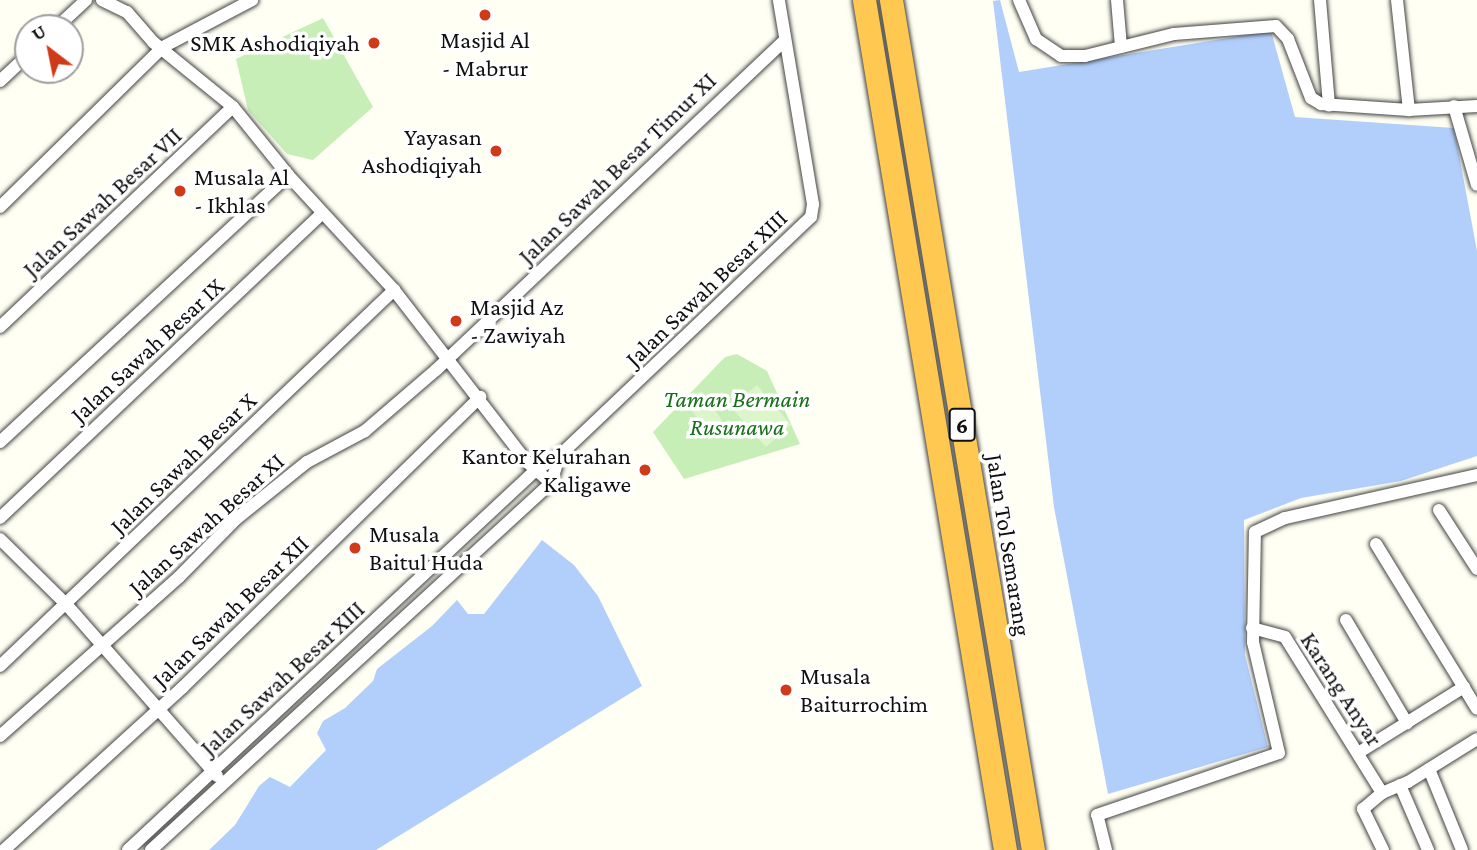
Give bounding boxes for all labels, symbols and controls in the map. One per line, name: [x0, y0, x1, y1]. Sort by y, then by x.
marker: Masjid Al - Mabrur: [477, 7, 493, 23]
north arrow: [14, 14, 84, 84]
text: U: [28, 20, 50, 45]
place label: Masjid Al - Mabrur: [440, 26, 530, 82]
place label: SMK Ashodiqiyah: [190, 29, 360, 57]
marker: SMK Ashodiqiyah: [366, 35, 382, 51]
street label: Jalan Sawah Besar Timur XI: [512, 66, 722, 270]
street label: Jalan Sawah Besar VII: [17, 121, 187, 283]
place label: Yayasan Ashodiqiyah: [362, 123, 482, 179]
marker: Yayasan Ashodiqiyah: [488, 143, 504, 159]
place label: Musala Al - Ikhlas: [194, 163, 289, 219]
marker: Musala Al - Ikhlas: [172, 183, 188, 199]
street label: Jalan Sawah Besar XIII: [619, 203, 793, 373]
street label: Jalan Sawah Besar IX: [64, 271, 230, 429]
place label: Masjid Az - Zawiyah: [470, 293, 566, 349]
marker: Masjid Az - Zawiyah: [448, 313, 464, 329]
park label: Taman Bermain Rusunawa: [664, 385, 810, 441]
street label: Jalan Sawah Besar X: [104, 386, 262, 540]
road number: 6: [948, 406, 976, 444]
place label: Kantor Kelurahan Kaligawe: [462, 442, 631, 498]
street label: Jalan Sawah Besar XI: [122, 447, 290, 601]
street label: Jalan Tol Semarang: [980, 452, 1038, 638]
marker: Kantor Kelurahan Kaligawe: [637, 462, 653, 478]
place label: Musala Baitul Huda: [369, 520, 483, 576]
street label: Jalan Sawah Besar XII: [146, 529, 314, 693]
marker: Musala Baitul Huda: [347, 540, 363, 556]
street label: Jalan Sawah Besar XIII: [194, 595, 370, 761]
street label: Karang Anyar: [1295, 627, 1389, 751]
place label: Musala Baiturrochim: [800, 662, 928, 718]
marker: Musala Baiturrochim: [778, 682, 794, 698]

